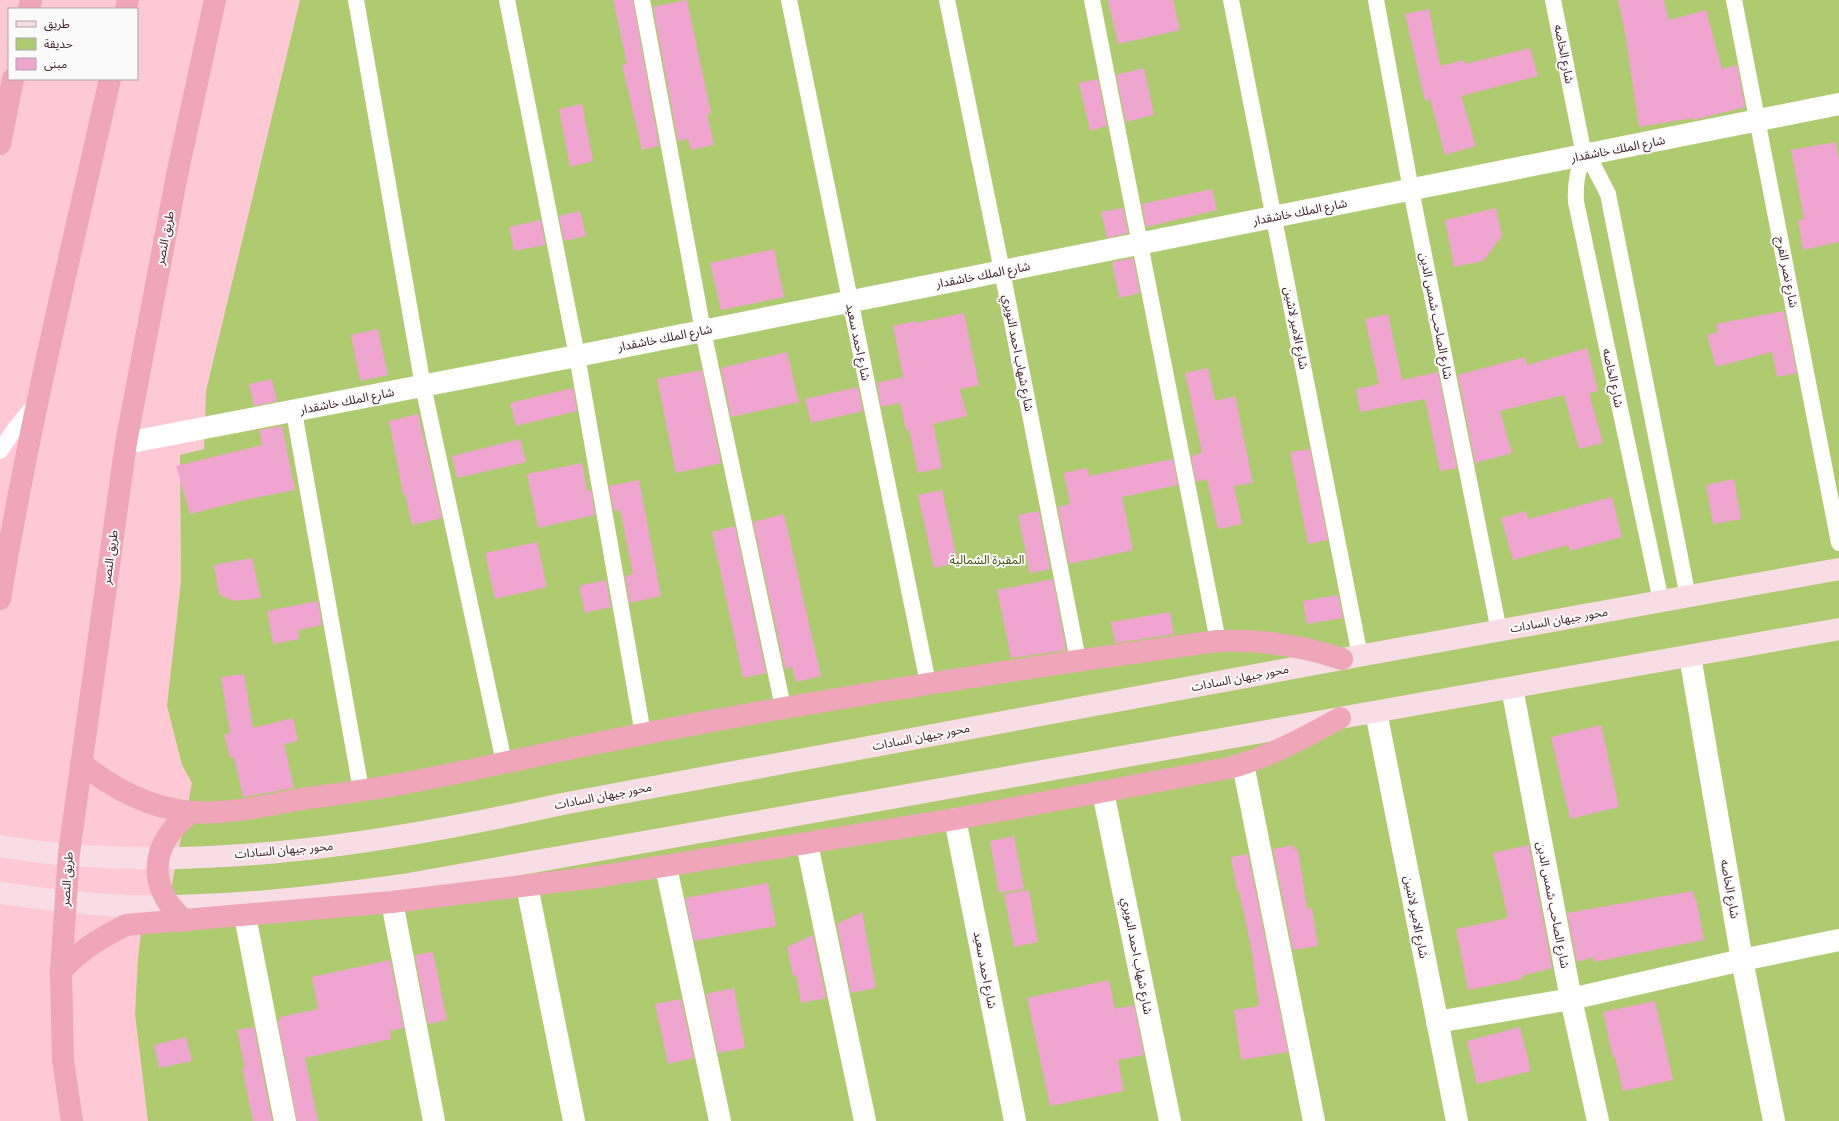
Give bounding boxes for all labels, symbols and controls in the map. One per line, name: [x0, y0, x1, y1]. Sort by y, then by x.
legend: [8, 8, 138, 80]
text: طريق: [44, 16, 70, 32]
street label: شارع الخاصه: [1549, 23, 1578, 85]
text: حديقة: [44, 36, 73, 51]
text: مبنى: [44, 56, 67, 71]
street label: شارع الملك خاشقدار: [1568, 132, 1667, 167]
street label: شارع الملك خاشقدار: [1250, 195, 1349, 230]
street label: طريق النصر: [152, 210, 178, 267]
street label: شارع نصر الفرج: [1771, 235, 1802, 309]
street label: شارع الصاحب شمس الدين: [1415, 251, 1456, 381]
street label: شارع الملك خاشقدار: [933, 258, 1032, 293]
street label: شارع الامير لاشين: [1279, 285, 1312, 371]
street label: شارع شهاب احمد النويري: [997, 293, 1037, 413]
street label: شارع احمد سعيد: [841, 302, 874, 382]
street label: شارع الملك خاشقدار: [615, 321, 714, 356]
street label: شارع الخاصه: [1598, 347, 1627, 409]
street label: شارع الملك خاشقدار: [297, 384, 396, 419]
street label: طريق النصر: [98, 529, 122, 586]
park label: المقبرة الشمالية: [950, 552, 1025, 567]
street label: محور جيهان السادات: [1509, 604, 1609, 636]
street label: محور جيهان السادات: [1190, 661, 1290, 694]
street label: محور جيهان السادات: [871, 720, 971, 753]
street label: محور جيهان السادات: [553, 779, 653, 812]
street label: محور جيهان السادات: [234, 838, 334, 861]
street label: شارع الصاحب شمس الدين: [1532, 840, 1573, 970]
street label: طريق النصر: [57, 851, 77, 908]
street label: شارع الخاصه: [1716, 858, 1743, 920]
street label: شارع الامير لاشين: [1399, 874, 1432, 960]
street label: شارع شهاب احمد النويري: [1116, 896, 1156, 1016]
street label: شارع احمد سعيد: [969, 930, 1000, 1010]

